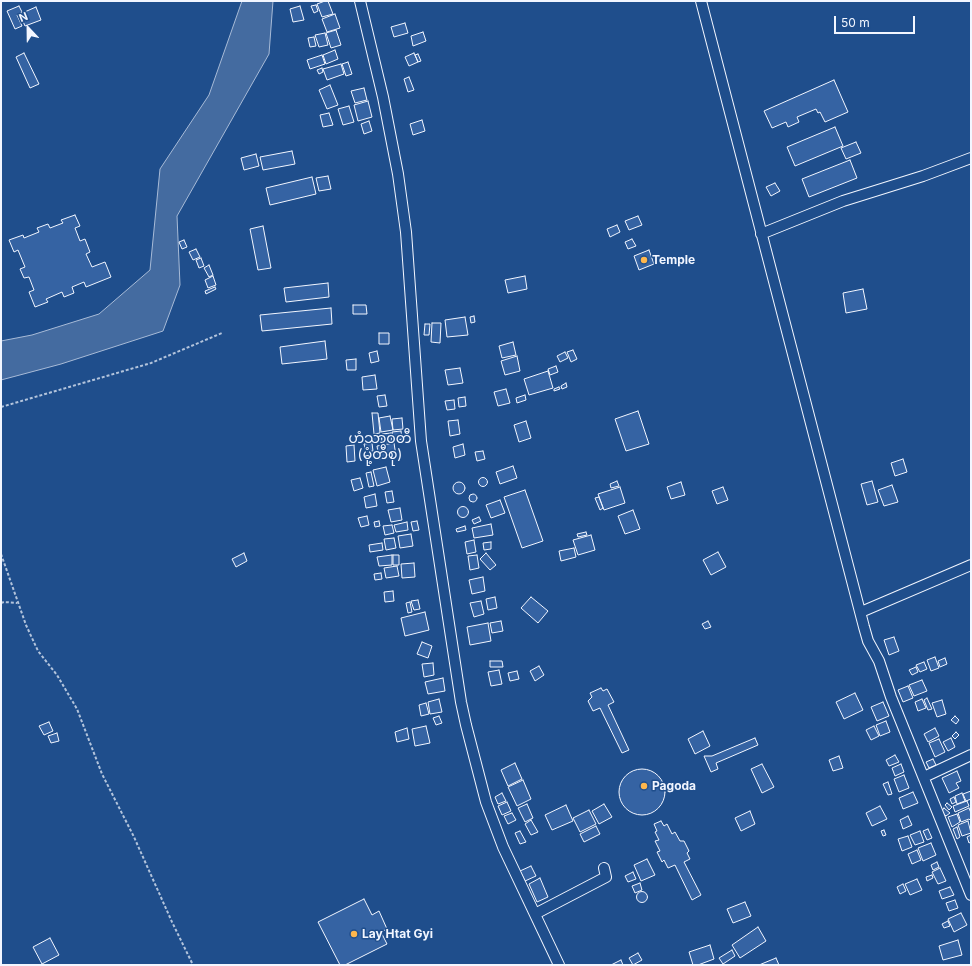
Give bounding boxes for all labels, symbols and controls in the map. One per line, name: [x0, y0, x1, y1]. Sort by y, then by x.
north arrow: [8, 8, 48, 48]
scale bar: [836, 8, 917, 34]
text: N: [17, 9, 30, 25]
text: 50 m: [841, 15, 870, 30]
place label: Temple: [652, 253, 695, 267]
marker: Temple: [639, 255, 649, 265]
district label: ဟံသာဝတီ (မုံ့တီစု): [348, 431, 412, 464]
place label: Pagoda: [652, 779, 696, 793]
marker: Pagoda: [639, 781, 649, 791]
place label: Lay Htat Gyi: [362, 927, 433, 941]
marker: Lay Htat Gyi: [349, 929, 359, 939]

